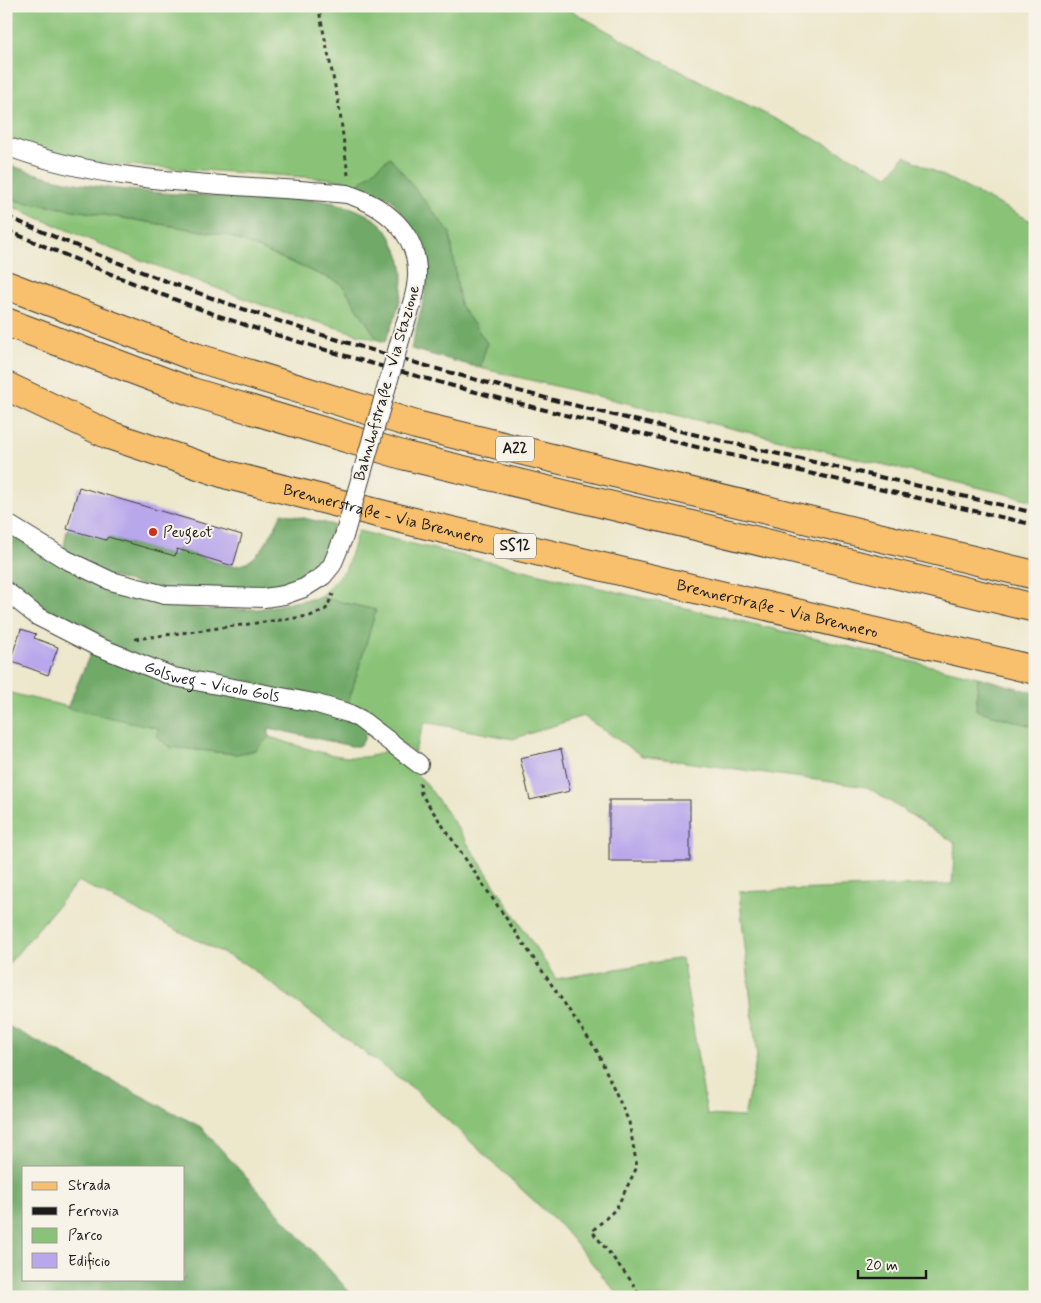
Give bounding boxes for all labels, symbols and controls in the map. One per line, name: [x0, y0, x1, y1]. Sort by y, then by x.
street label: Bahnhofstraße - Via Stazione: [349, 282, 425, 483]
road number: A22: [496, 436, 534, 462]
street label: Brennerstraße - Via Brennero: [281, 479, 486, 549]
place label: Peugeot: [163, 522, 213, 544]
marker: Peugeot: [147, 526, 159, 538]
road number: SS12: [494, 534, 536, 558]
street label: Brennerstraße - Via Brennero: [675, 574, 880, 643]
street label: Golsweg - Vicolo Gols: [141, 656, 281, 707]
legend: [22, 1166, 185, 1280]
text: Strada: [68, 1176, 111, 1196]
text: Ferrovia: [68, 1202, 119, 1222]
text: Parco: [68, 1226, 102, 1246]
scale bar: [858, 1248, 926, 1280]
text: Edificio: [68, 1252, 110, 1272]
text: 20 m: [866, 1256, 898, 1276]

